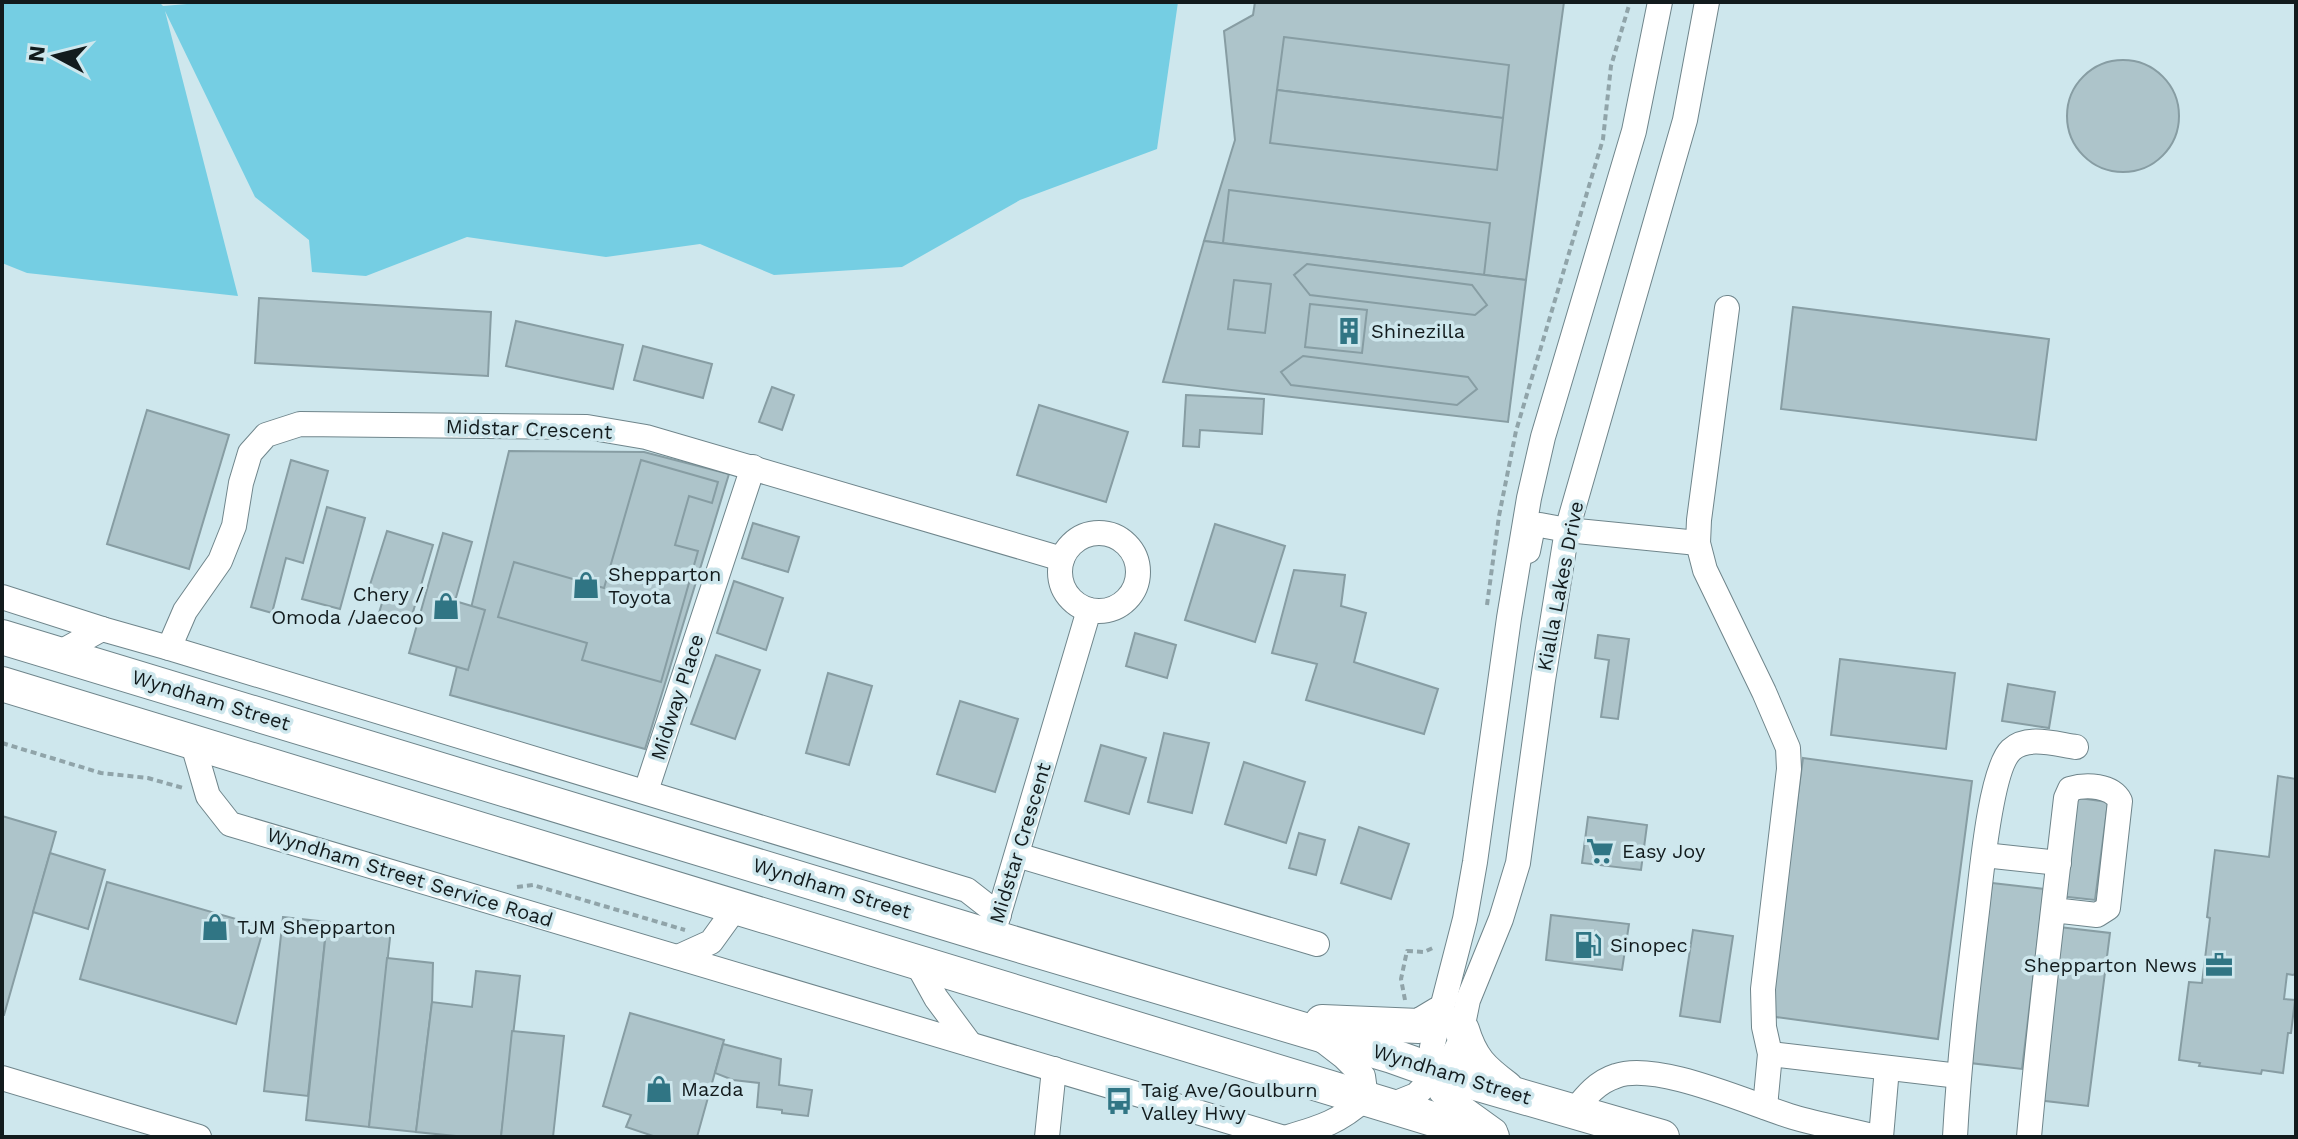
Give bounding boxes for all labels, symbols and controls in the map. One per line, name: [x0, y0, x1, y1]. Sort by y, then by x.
north arrow: [16, 16, 96, 96]
text: N: [23, 44, 50, 63]
building icon: Shinezilla: [1334, 316, 1364, 346]
place label: Shinezilla: [1371, 319, 1465, 343]
street label: Midstar Crescent: [445, 414, 613, 444]
street label: Kialla Lakes Drive: [1532, 499, 1588, 673]
place label: Shepparton Toyota: [608, 562, 721, 609]
shop icon: Shepparton Toyota: [571, 570, 601, 600]
place label: Chery / Omoda /Jaecoo: [271, 582, 424, 629]
shop icon: Chery / Omoda /Jaecoo: [431, 591, 461, 621]
street label: Midway Place: [645, 631, 709, 763]
street label: Wyndham Street: [129, 665, 294, 736]
street label: Midstar Crescent: [984, 759, 1056, 926]
street label: Wyndham Street Service Road: [264, 822, 556, 932]
supermarket icon: Easy Joy: [1585, 836, 1615, 866]
place label: Easy Joy: [1622, 839, 1706, 863]
street label: Wyndham Street: [750, 853, 915, 924]
shop icon: TJM Shepparton: [200, 912, 230, 942]
place label: TJM Shepparton: [237, 915, 396, 939]
fuel station icon: Sinopec: [1573, 930, 1603, 960]
place label: Sinopec: [1610, 933, 1688, 957]
office icon: Shepparton News: [2204, 950, 2234, 980]
place label: Shepparton News: [2024, 953, 2197, 977]
street label: Wyndham Street: [1370, 1039, 1535, 1110]
shop icon: Mazda: [644, 1074, 674, 1104]
place label: Mazda: [681, 1077, 744, 1101]
place label: Taig Ave/Goulburn Valley Hwy: [1141, 1078, 1318, 1125]
bus stop icon: Taig Ave/Goulburn Valley Hwy: [1104, 1086, 1134, 1116]

